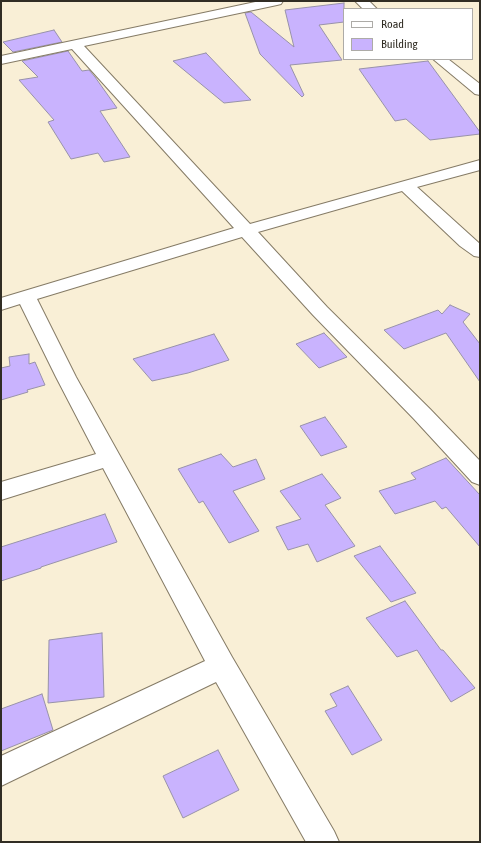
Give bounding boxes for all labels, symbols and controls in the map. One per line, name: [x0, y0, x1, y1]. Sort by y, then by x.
legend: [343, 8, 473, 60]
text: Road: [381, 17, 404, 31]
text: Building: [381, 37, 418, 51]

